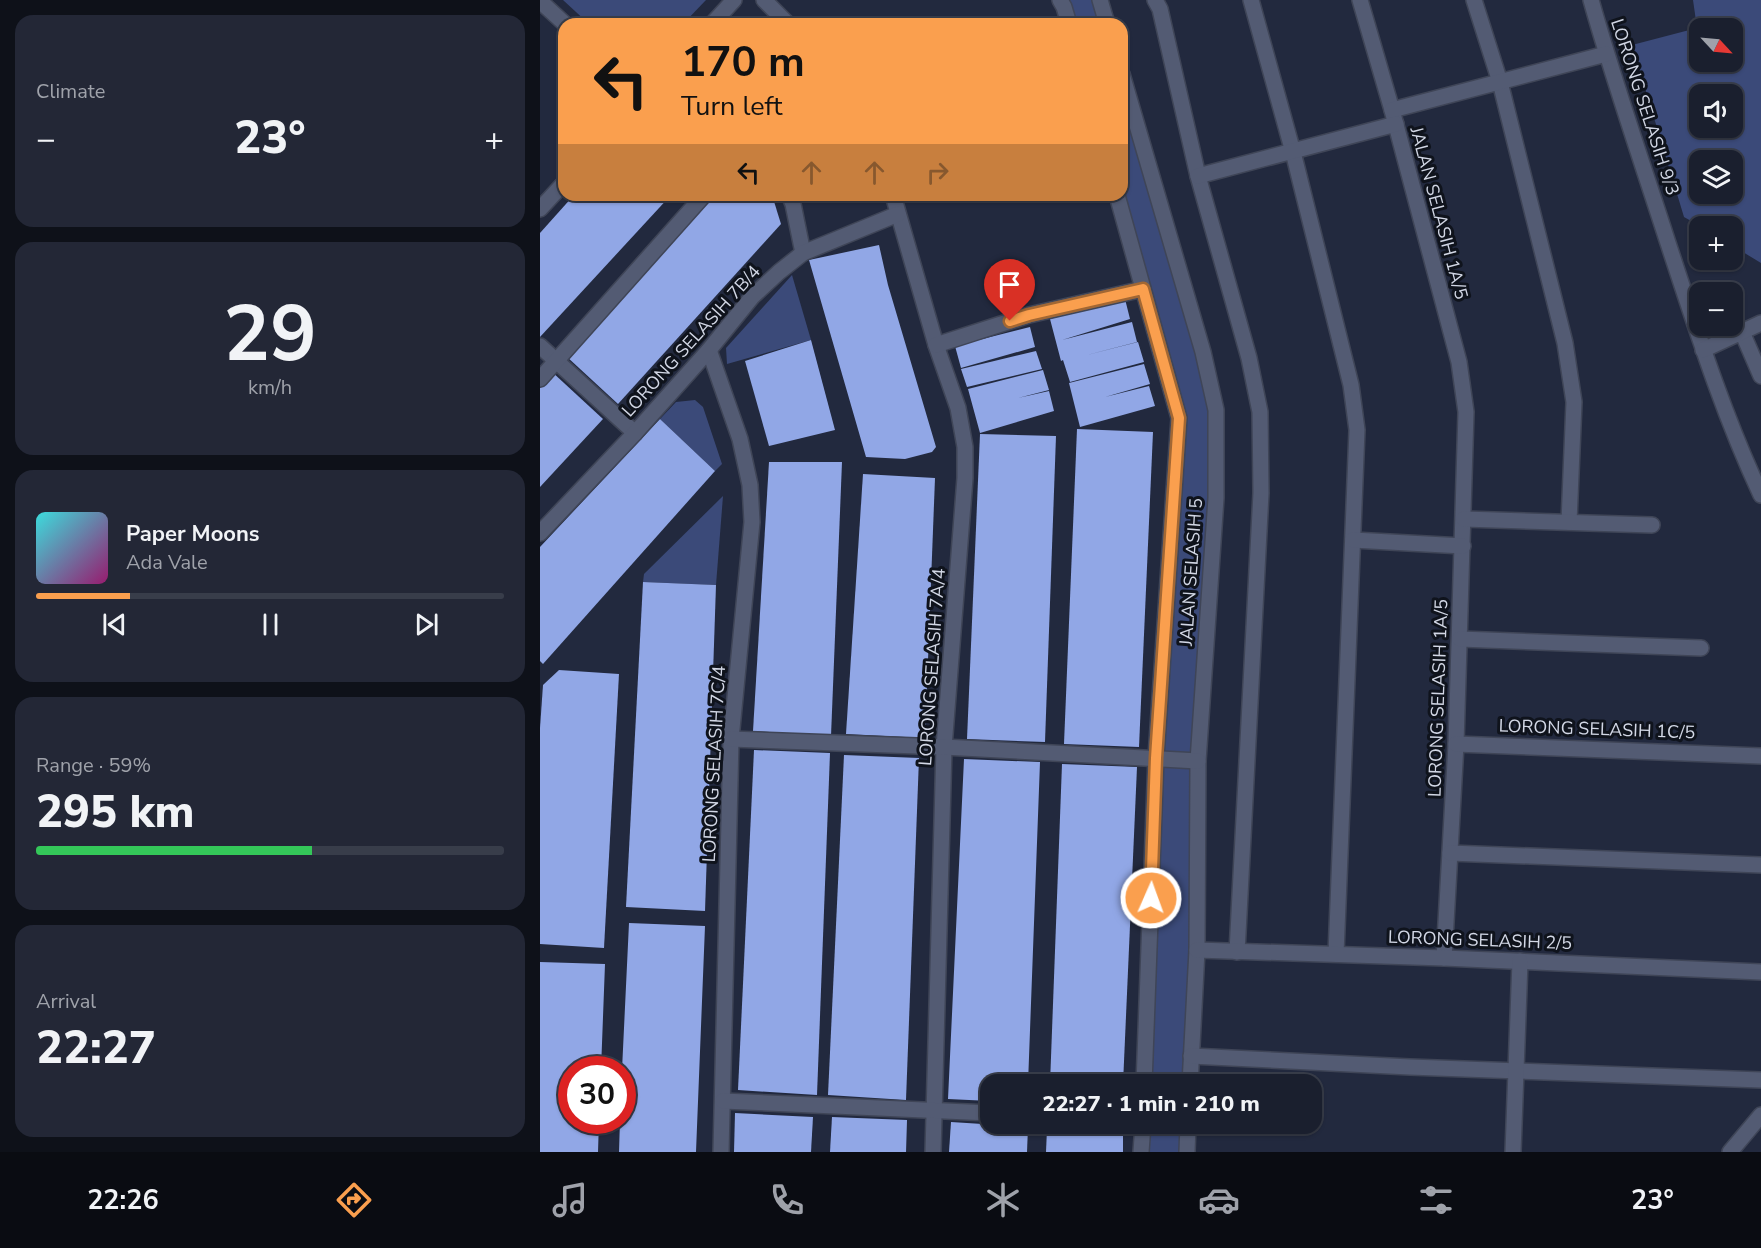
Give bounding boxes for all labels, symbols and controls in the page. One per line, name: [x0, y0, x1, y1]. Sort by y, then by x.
street label: LORONG SELASIH 9/3: [1605, 16, 1685, 198]
north arrow: [1689, 18, 1743, 72]
map controls: [1689, 18, 1743, 336]
text: 170 m: [681, 34, 805, 91]
icon: left: [582, 42, 660, 120]
text: Climate: [36, 78, 105, 105]
button: sound: [1689, 84, 1743, 138]
text: Turn left: [681, 88, 782, 125]
text: 23°: [234, 108, 306, 169]
text: −: [36, 117, 56, 162]
text: +: [484, 117, 504, 162]
street label: JALAN SELASIH 1A/5: [1404, 123, 1474, 302]
button: layers: [1689, 150, 1743, 204]
icon: left: [732, 156, 765, 189]
icon: ahead: [795, 156, 828, 189]
icon: ahead: [858, 156, 891, 189]
icon: right: [921, 156, 954, 189]
button: +: [1689, 216, 1743, 270]
pin: [984, 259, 1035, 321]
street label: LORONG SELASIH 7B/4: [616, 260, 766, 422]
icon: arrive: [993, 268, 1026, 301]
text: 29: [223, 281, 317, 388]
button: −: [1689, 282, 1743, 336]
text: km/h: [248, 374, 292, 401]
street label: JALAN SELASIH 5: [1174, 497, 1208, 648]
text: Paper Moons: [126, 519, 260, 549]
text: Ada Vale: [126, 549, 208, 576]
street label: LORONG SELASIH 7A/4: [913, 567, 951, 767]
street label: LORONG SELASIH 1A/5: [1423, 599, 1453, 797]
icon: previous: [98, 608, 131, 641]
icon: pause: [254, 608, 287, 641]
icon: next: [410, 608, 443, 641]
street label: LORONG SELASIH 7C/4: [697, 665, 731, 863]
street label: LORONG SELASIH 1C/5: [1498, 714, 1696, 744]
text: Range · 59%: [36, 752, 151, 779]
text: 295 km: [36, 782, 195, 843]
position arrow: [1119, 866, 1183, 930]
street label: LORONG SELASIH 2/5: [1387, 925, 1573, 955]
text: Arrival: [36, 988, 96, 1015]
text: 22:27: [36, 1018, 156, 1079]
speed limit sign: 30: [558, 1056, 636, 1134]
text: 22:27 · 1 min · 210 m: [1042, 1089, 1260, 1119]
icon: directions: [333, 1179, 375, 1221]
icon: music: [549, 1179, 591, 1221]
icon: phone: [766, 1179, 808, 1221]
icon: climate: [982, 1179, 1024, 1221]
icon: car: [1198, 1179, 1240, 1221]
icon: filters: [1415, 1179, 1457, 1221]
text: 22:26: [87, 1182, 159, 1219]
text: 23°: [1631, 1182, 1674, 1219]

